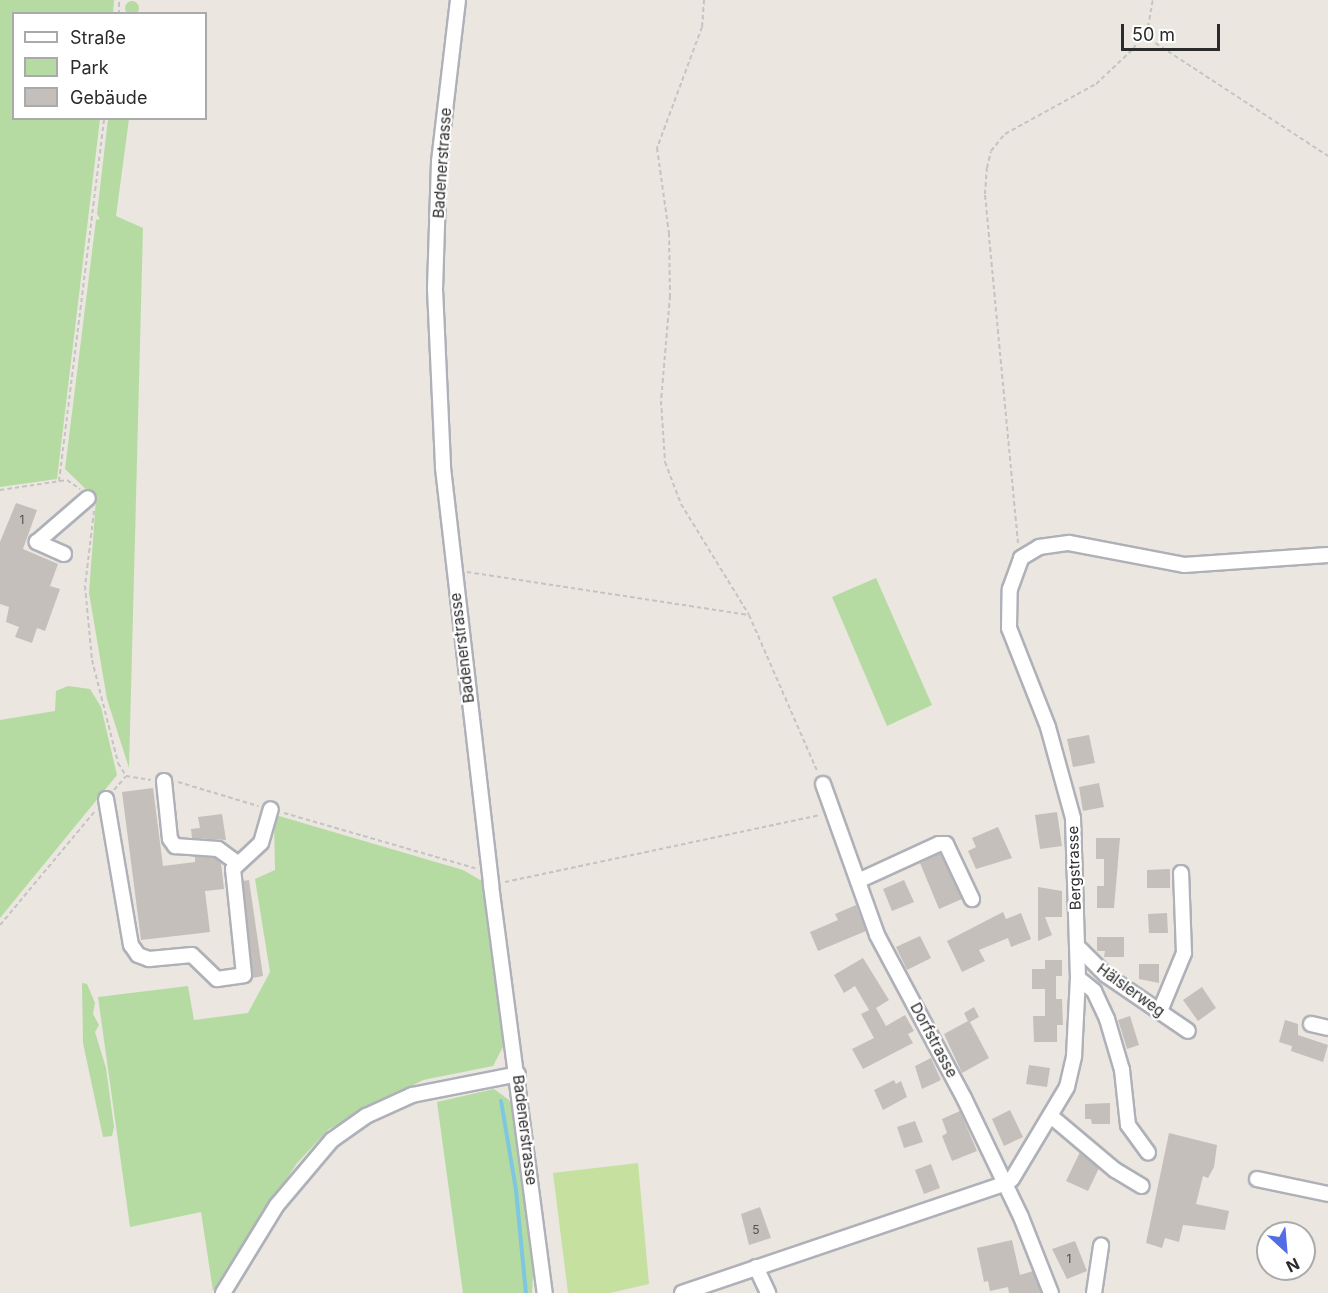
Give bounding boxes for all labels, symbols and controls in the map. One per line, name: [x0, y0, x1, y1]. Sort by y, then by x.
legend: [12, 12, 207, 120]
scale bar: [1124, 12, 1223, 50]
text: 50 m: [1132, 24, 1175, 45]
text: Straße: [70, 27, 126, 48]
text: Park: [70, 57, 109, 78]
text: Gebäude: [70, 87, 147, 108]
street label: Badenerstrasse: [429, 107, 455, 219]
house number: 1: [20, 513, 24, 527]
street label: Badenerstrasse: [446, 592, 478, 704]
street label: Bergstrasse: [1064, 825, 1084, 911]
street label: Hälslerweg: [1094, 959, 1168, 1021]
street label: Dorfstrasse: [907, 999, 961, 1081]
street label: Badenerstrasse: [509, 1074, 541, 1186]
north arrow: [1256, 1221, 1316, 1281]
house number: 5: [752, 1223, 760, 1237]
house number: 1: [1067, 1252, 1071, 1266]
text: N: [1283, 1254, 1303, 1277]

